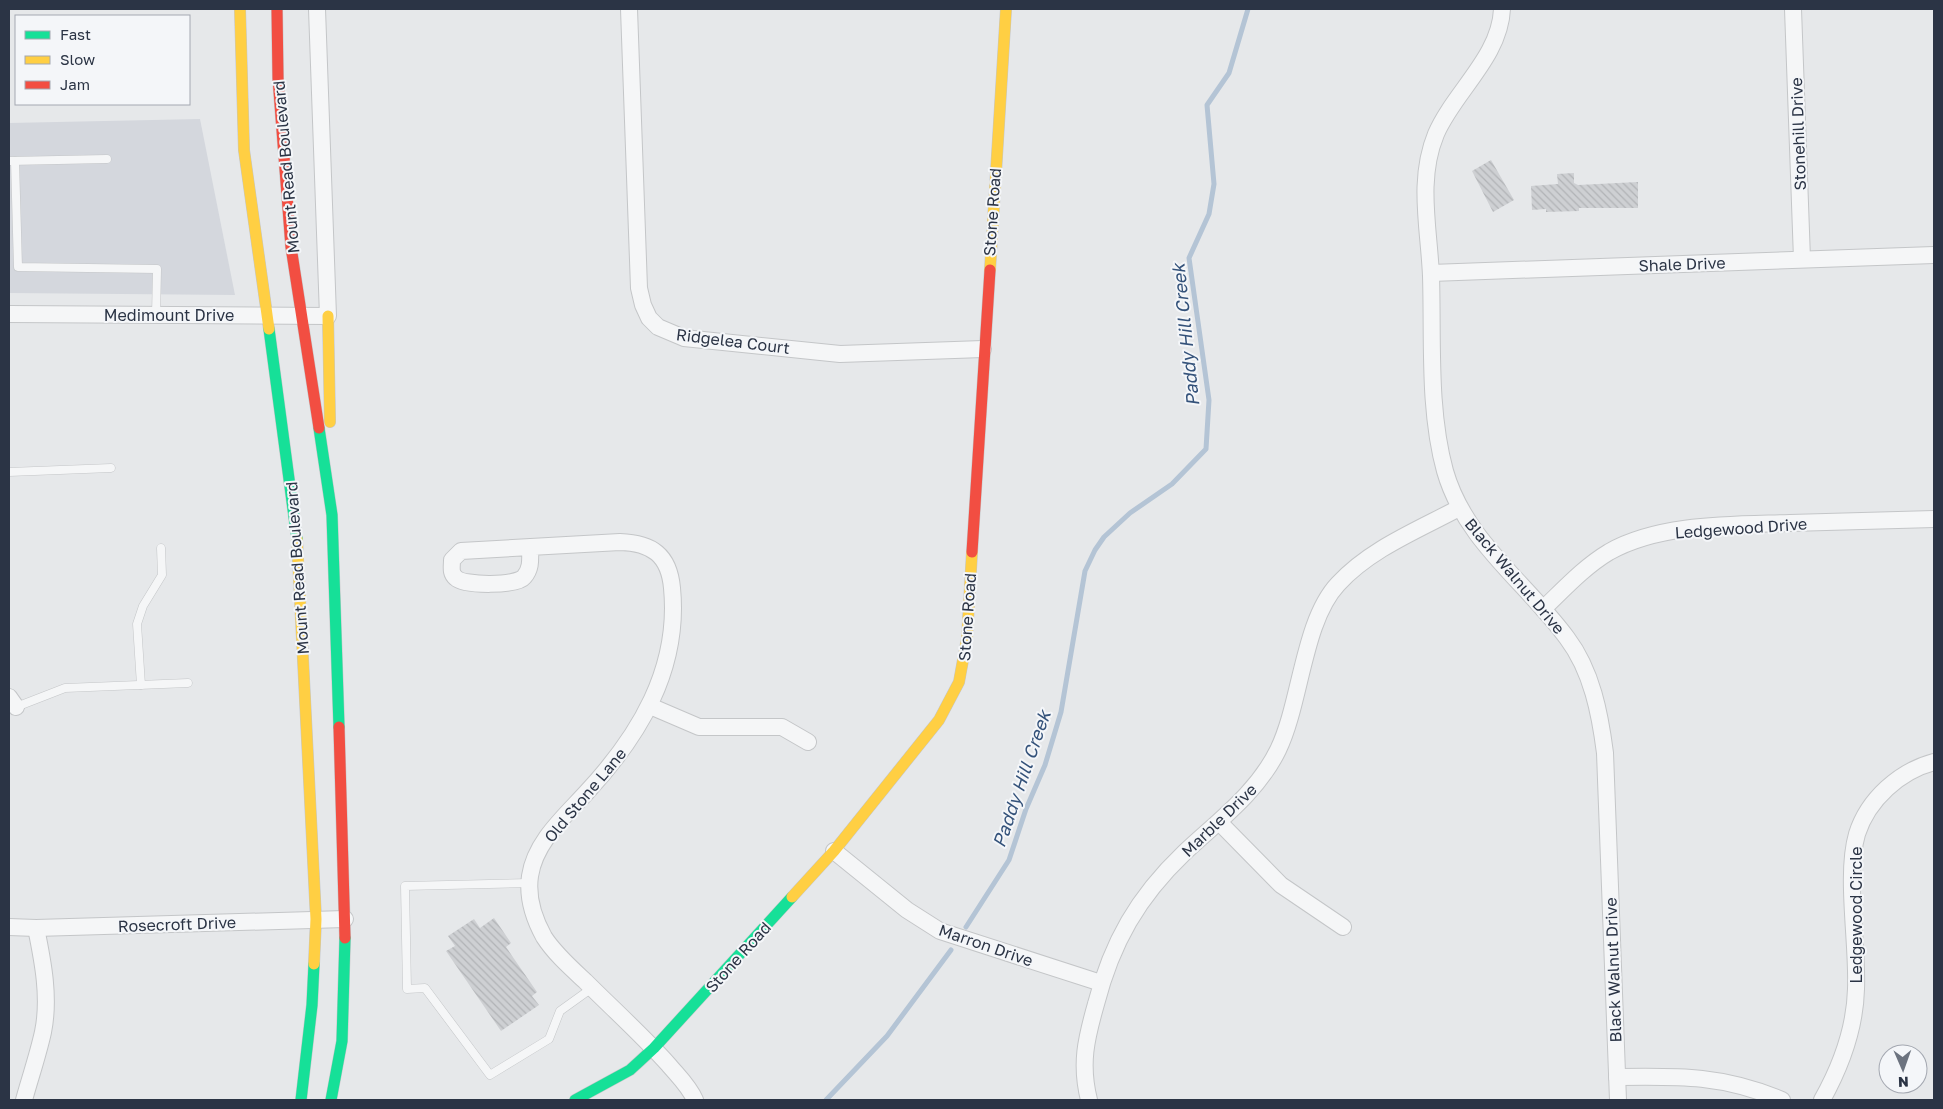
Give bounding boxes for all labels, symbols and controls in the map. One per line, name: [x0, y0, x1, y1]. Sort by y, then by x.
legend: [15, 15, 190, 105]
text: Fast: [60, 25, 91, 43]
text: Slow: [60, 50, 95, 68]
text: Jam: [60, 75, 90, 93]
street label: Stonehill Drive: [1786, 77, 1810, 191]
street label: Mount Read Boulevard: [268, 80, 304, 254]
street label: Stone Road: [979, 167, 1005, 257]
street label: Shale Drive: [1638, 252, 1726, 276]
water label: Paddy Hill Creek: [1166, 261, 1203, 407]
street label: Medimount Drive: [104, 305, 234, 325]
street label: Ridgelea Court: [675, 324, 791, 358]
street label: Mount Read Boulevard: [281, 481, 313, 655]
street label: Ledgewood Drive: [1674, 513, 1808, 543]
street label: Black Walnut Drive: [1461, 514, 1569, 638]
street label: Stone Road: [954, 572, 980, 662]
water label: Paddy Hill Creek: [987, 706, 1055, 850]
street label: Old Stone Lane: [540, 744, 630, 846]
street label: Marble Drive: [1177, 779, 1261, 861]
street label: Ledgewood Circle: [1846, 846, 1866, 984]
street label: Black Walnut Drive: [1600, 897, 1626, 1043]
street label: Rosecroft Drive: [117, 912, 237, 936]
street label: Stone Road: [701, 918, 775, 996]
street label: Marron Drive: [936, 920, 1036, 970]
north arrow: [1878, 1044, 1928, 1094]
text: N: [1898, 1074, 1909, 1091]

